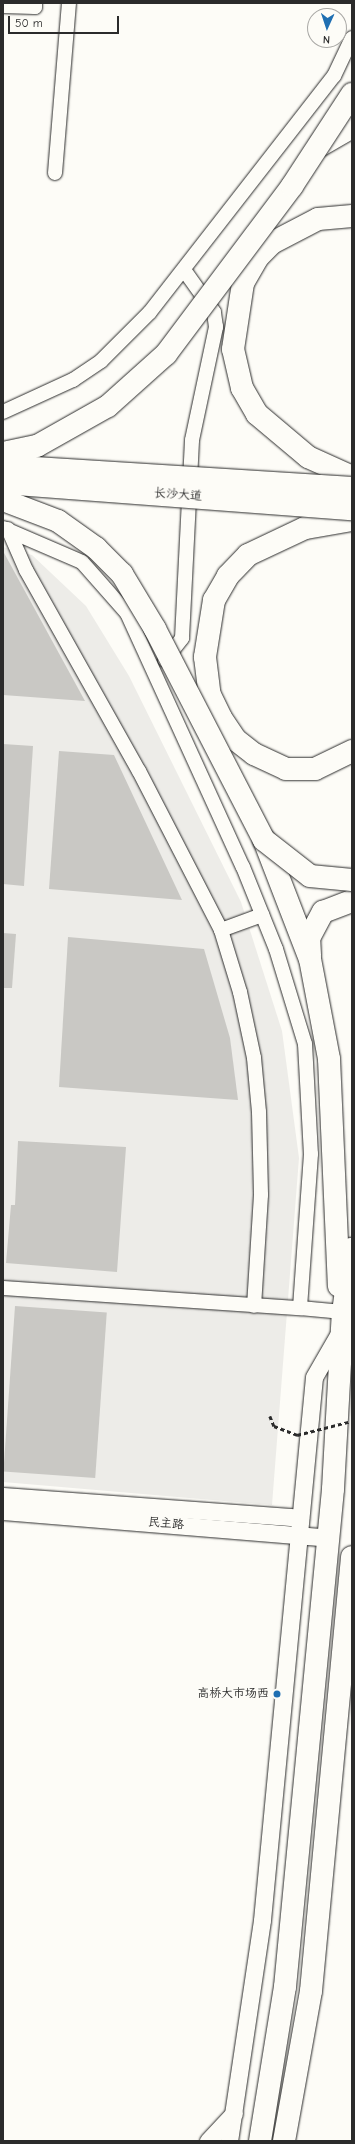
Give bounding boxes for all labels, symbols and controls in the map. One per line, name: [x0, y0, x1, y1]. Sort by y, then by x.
scale bar: [10, 8, 121, 34]
north arrow: [307, 8, 347, 48]
text: 50 m: [15, 16, 43, 30]
text: N: [322, 33, 330, 46]
street label: 长沙大道: [154, 486, 202, 504]
street label: 民主路: [147, 1515, 185, 1533]
place label: 高桥大市场西: [197, 1687, 269, 1701]
marker: 高桥大市场西: [272, 1689, 282, 1699]

